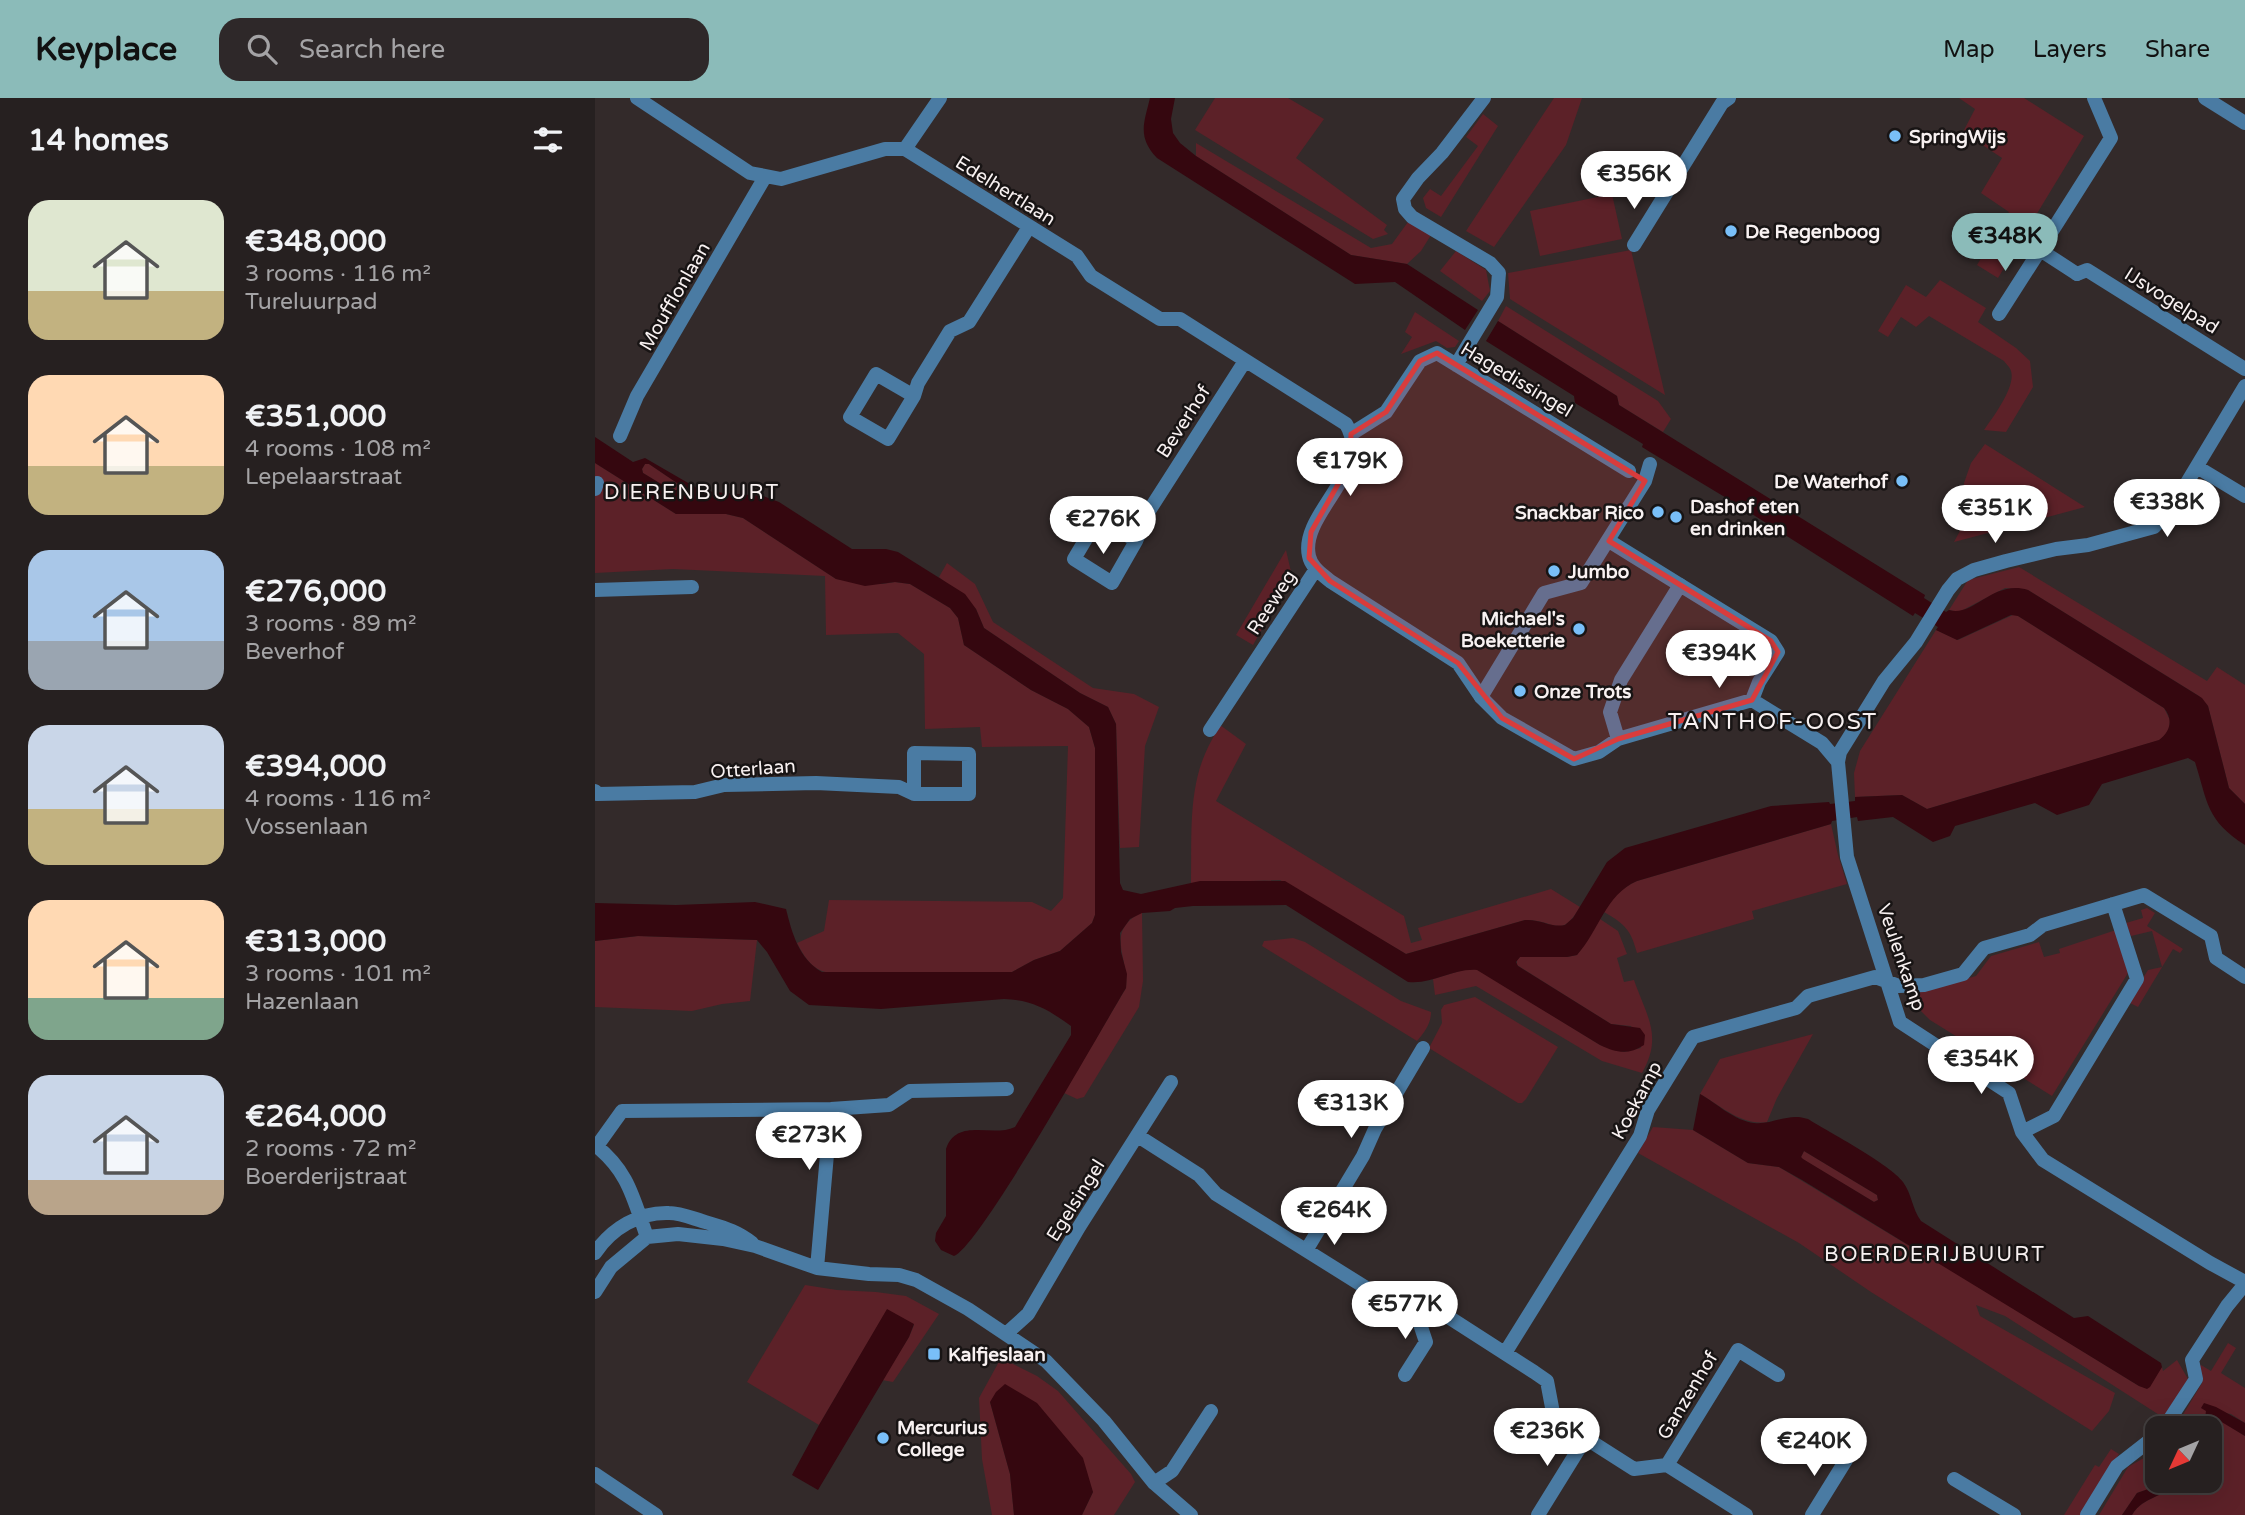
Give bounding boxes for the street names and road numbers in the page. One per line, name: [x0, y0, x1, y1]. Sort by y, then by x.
street label: Edelhertlaan: [951, 151, 1060, 230]
street label: Moufflonlaan: [635, 238, 715, 355]
street label: IJsvogelpad: [2120, 263, 2223, 339]
street label: Hagedissingel: [1457, 338, 1576, 422]
street label: Beverhof: [1152, 381, 1216, 462]
street label: Reeweg: [1243, 566, 1301, 639]
street label: Otterlaan: [710, 755, 796, 783]
street label: Veulenkamp: [1872, 901, 1930, 1014]
street label: Koekamp: [1607, 1058, 1667, 1143]
street label: Egelsingel: [1042, 1156, 1110, 1245]
street label: Ganzenhof: [1653, 1347, 1723, 1443]

